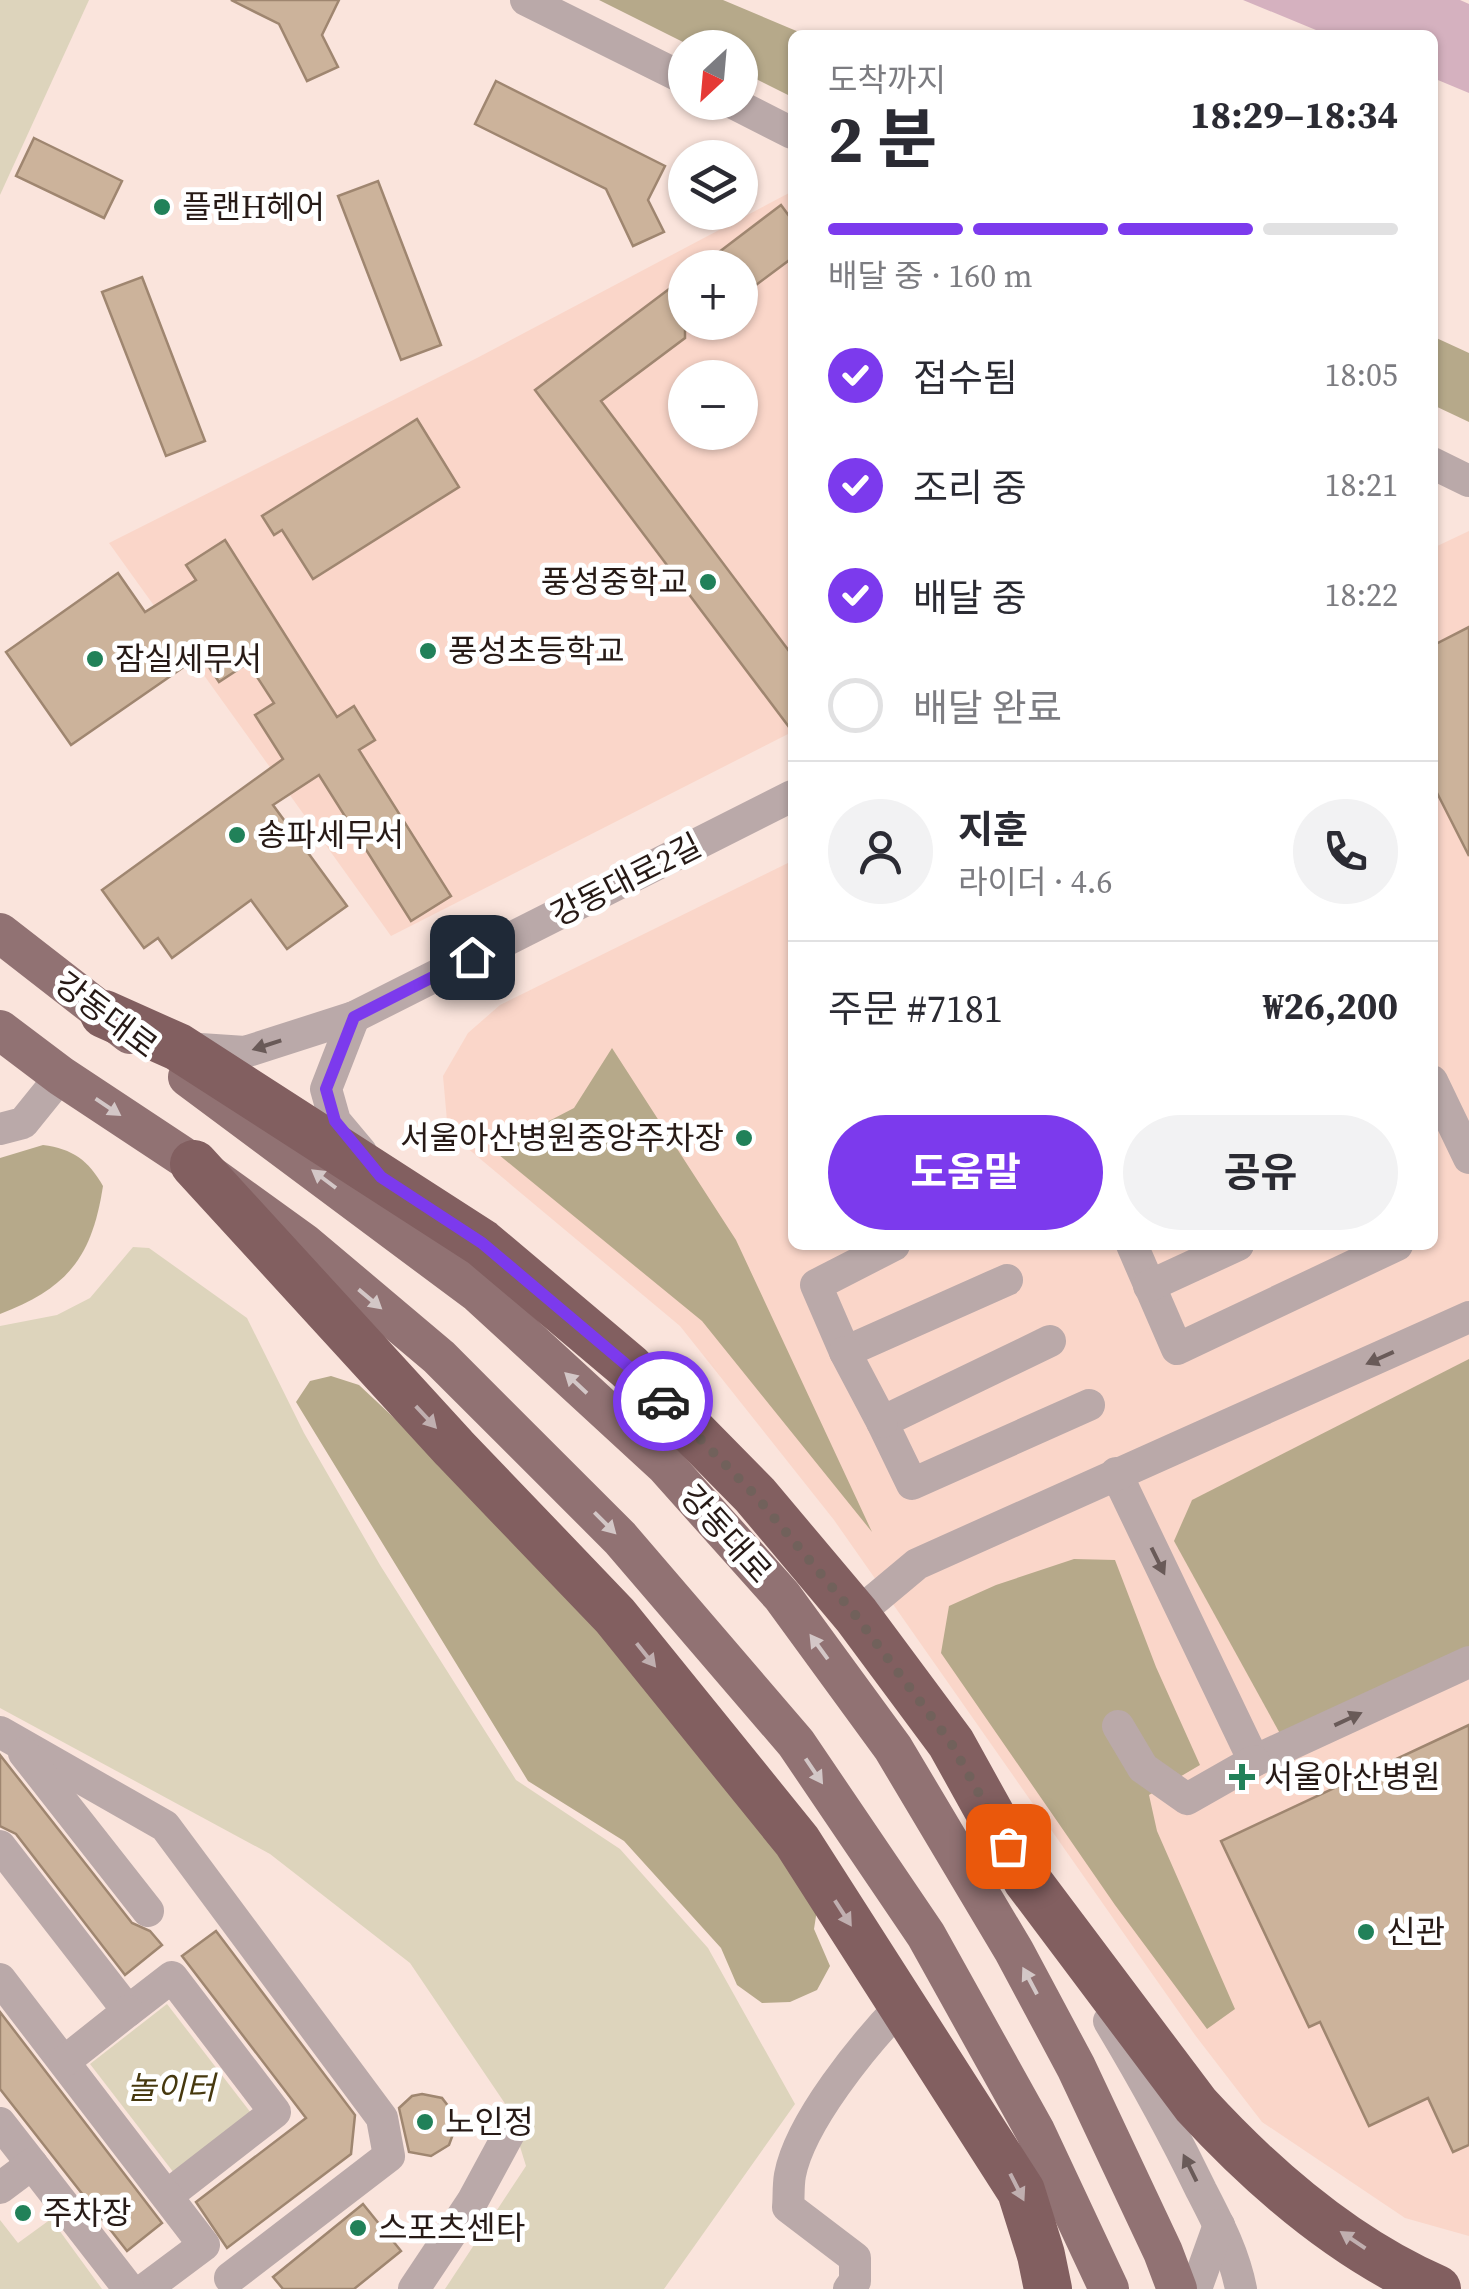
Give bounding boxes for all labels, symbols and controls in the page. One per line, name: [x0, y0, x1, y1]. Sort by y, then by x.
north arrow: [668, 30, 758, 120]
map controls: [668, 30, 758, 450]
text: 도착까지: [828, 58, 946, 102]
text: 18:29–18:34: [1190, 89, 1398, 141]
text: 2 분: [828, 95, 937, 184]
button: layers: [668, 140, 758, 230]
place label: 플랜H헤어: [182, 185, 325, 229]
marker: 플랜H헤어: [151, 196, 173, 218]
button: +: [668, 250, 758, 340]
text: 배달 중 · 160 m: [828, 254, 1033, 298]
icon: check: [828, 348, 883, 403]
text: 접수됨: [913, 352, 1018, 404]
text: 18:05: [1324, 353, 1398, 397]
button: −: [668, 360, 758, 450]
icon: check: [828, 458, 883, 513]
text: 조리 중: [913, 462, 1027, 514]
text: 18:21: [1324, 463, 1398, 507]
place label: 풍성중학교: [541, 560, 688, 604]
icon: check: [828, 568, 883, 623]
marker: 풍성중학교: [697, 571, 719, 593]
text: 배달 중: [913, 572, 1027, 624]
text: 18:22: [1324, 573, 1398, 617]
place label: 풍성초등학교: [448, 629, 625, 673]
place label: 잠실세무서: [115, 637, 262, 681]
marker: 풍성초등학교: [417, 640, 439, 662]
marker: 잠실세무서: [84, 648, 106, 670]
text: 배달 완료: [913, 682, 1062, 734]
button: person: [828, 799, 933, 904]
button: phone: [1293, 799, 1398, 904]
text: 지훈: [958, 804, 1028, 856]
place label: 송파세무서: [257, 813, 404, 857]
street label: 강동대로2길: [543, 823, 709, 937]
marker: 송파세무서: [226, 824, 248, 846]
text: 라이더 · 4.6: [958, 860, 1112, 904]
pin: [430, 915, 515, 1000]
icon: home: [445, 930, 500, 985]
street label: 강동대로: [46, 962, 166, 1068]
text: ₩26,200: [1263, 980, 1398, 1032]
text: 주문 #7181: [828, 983, 1003, 1035]
one-way arrow: [252, 1038, 282, 1053]
one-way arrow: [94, 1097, 121, 1116]
button: 도움말: [828, 1115, 1103, 1230]
button: 공유: [1123, 1115, 1398, 1230]
place label: 서울아산병원중앙주차장: [400, 1116, 724, 1160]
marker: 서울아산병원중앙주차장: [733, 1127, 755, 1149]
one-way arrow: [311, 1169, 337, 1189]
one-way arrow: [357, 1287, 382, 1309]
one-way arrow: [1365, 1350, 1395, 1366]
courier: [613, 1351, 713, 1451]
one-way arrow: [564, 1373, 589, 1395]
icon: car: [636, 1374, 691, 1429]
one-way arrow: [414, 1404, 437, 1428]
street label: 강동대로: [670, 1476, 782, 1592]
one-way arrow: [592, 1510, 616, 1534]
one-way arrow: [1150, 1547, 1167, 1576]
one-way arrow: [810, 1634, 829, 1661]
one-way arrow: [635, 1642, 656, 1667]
one-way arrow: [1334, 1711, 1363, 1728]
place label: 서울아산병원: [1264, 1755, 1441, 1799]
one-way arrow: [804, 1757, 823, 1784]
marker: 서울아산병원: [1229, 1764, 1255, 1790]
pin: [966, 1804, 1051, 1889]
icon: bag: [981, 1819, 1036, 1874]
one-way arrow: [834, 1899, 852, 1927]
place label: 신관: [1386, 1910, 1445, 1954]
marker: 신관: [1355, 1921, 1377, 1943]
one-way arrow: [1022, 1967, 1039, 1995]
park label: 놀이터: [127, 2066, 219, 2110]
place label: 노인정: [445, 2100, 533, 2144]
marker: 노인정: [414, 2111, 436, 2133]
one-way arrow: [1182, 2153, 1199, 2182]
one-way arrow: [1008, 2173, 1025, 2202]
place label: 주차장: [43, 2191, 131, 2235]
marker: 주차장: [12, 2202, 34, 2224]
place label: 스포츠센타: [378, 2206, 525, 2250]
marker: 스포츠센타: [347, 2217, 369, 2239]
one-way arrow: [1339, 2231, 1366, 2250]

